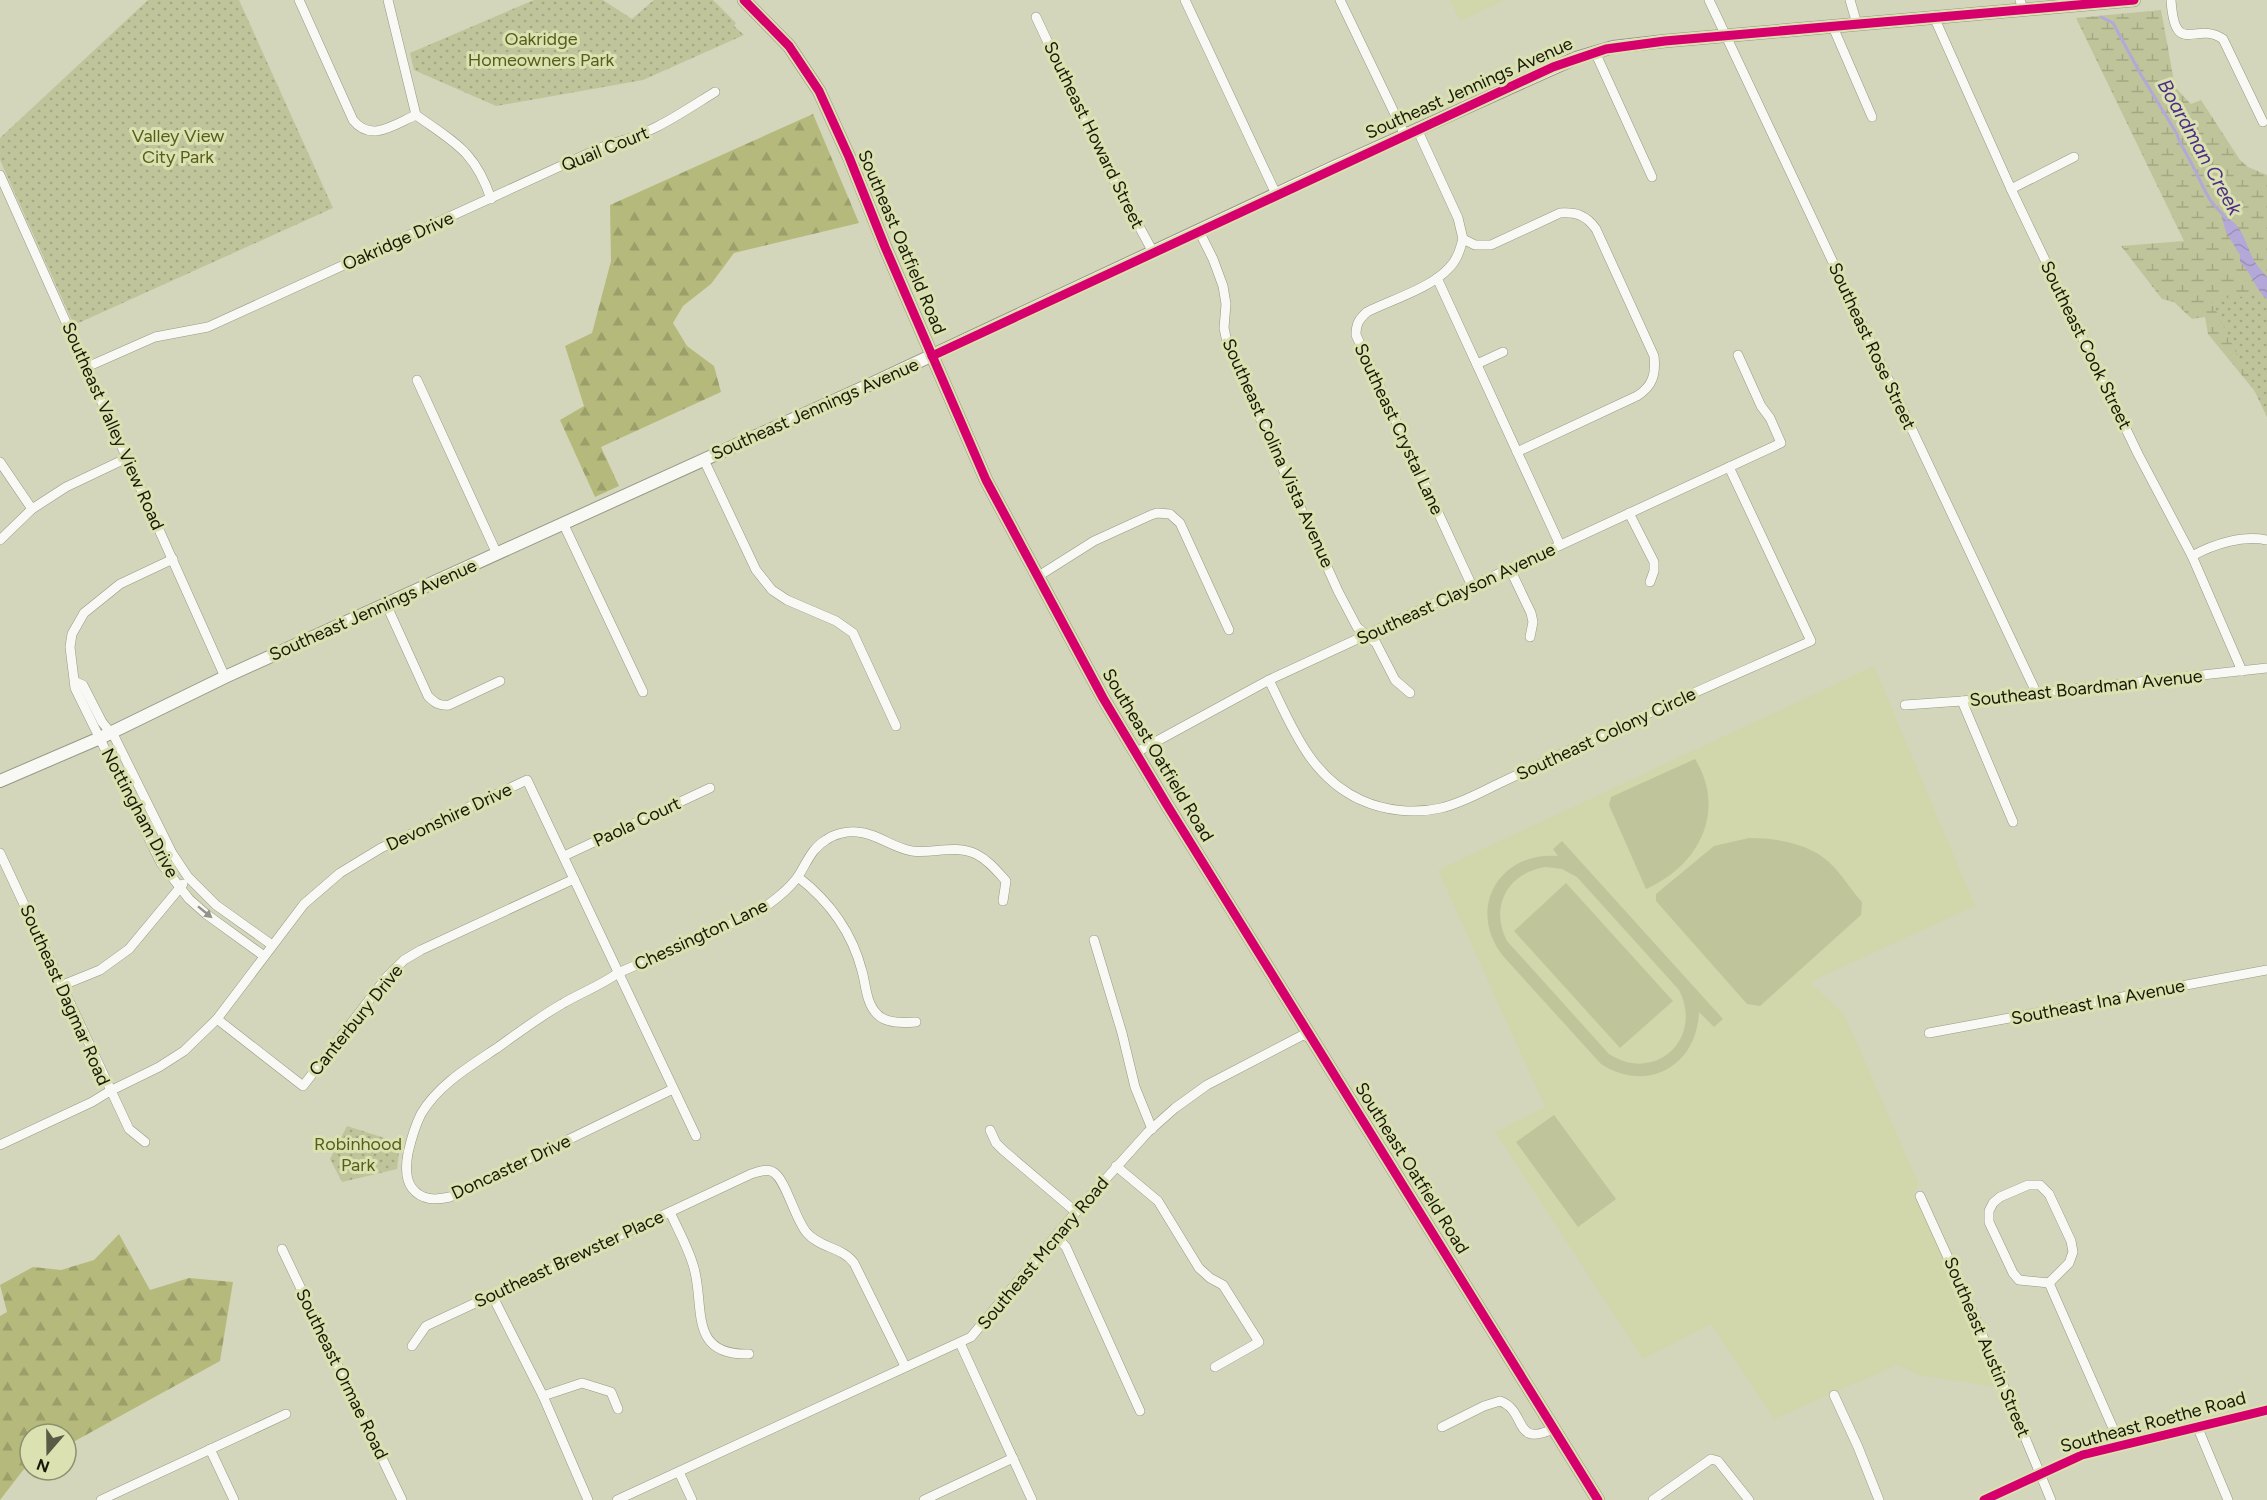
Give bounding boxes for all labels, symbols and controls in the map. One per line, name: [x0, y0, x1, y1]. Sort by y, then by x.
park label: Oakridge Homeowners Park: [468, 28, 614, 71]
street label: Southeast Jennings Avenue: [1362, 32, 1576, 144]
street label: Southeast Howard Street: [1039, 38, 1149, 232]
water label: Boardman Creek: [2153, 75, 2248, 220]
street label: Quail Court: [558, 121, 652, 176]
park label: Valley View City Park: [132, 125, 224, 168]
street label: Southeast Oatfield Road: [853, 147, 951, 337]
street label: Oakridge Drive: [339, 207, 457, 275]
street label: Southeast Cook Street: [2036, 257, 2136, 433]
street label: Southeast Rose Street: [1824, 259, 1920, 433]
street label: Southeast Valley View Road: [57, 318, 169, 534]
street label: Southeast Colina Vista Avenue: [1217, 335, 1339, 571]
street label: Southeast Crystal Lane: [1350, 340, 1448, 518]
street label: Southeast Jennings Avenue: [708, 353, 922, 465]
street label: Southeast Clayson Avenue: [1353, 538, 1559, 650]
street label: Southeast Jennings Avenue: [266, 554, 480, 666]
street label: Southeast Oatfield Road: [1098, 664, 1218, 846]
street label: Southeast Boardman Avenue: [1968, 665, 2204, 711]
street label: Southeast Colony Circle: [1513, 683, 1699, 785]
street label: Nottingham Drive: [97, 745, 183, 882]
street label: Devonshire Drive: [383, 778, 516, 856]
street label: Paola Court: [590, 792, 684, 852]
street label: Chessington Lane: [631, 894, 771, 976]
street label: Southeast Dagmar Road: [15, 901, 115, 1089]
one-way arrow: [197, 905, 212, 918]
street label: Canterbury Drive: [304, 960, 408, 1080]
street label: Southeast Ina Avenue: [2009, 974, 2187, 1030]
street label: Southeast Oatfield Road: [1350, 1078, 1474, 1258]
street label: Doncaster Drive: [448, 1130, 574, 1204]
park label: Robinhood Park: [314, 1133, 402, 1176]
street label: Southeast Mcnary Road: [973, 1172, 1113, 1334]
street label: Southeast Brewster Place: [471, 1205, 667, 1313]
street label: Southeast Austin Street: [1939, 1254, 2035, 1441]
street label: Southeast Ormae Road: [291, 1285, 393, 1463]
street label: Southeast Roethe Road: [2058, 1387, 2248, 1457]
north arrow: [18, 1422, 78, 1482]
text: N: [34, 1455, 52, 1477]

